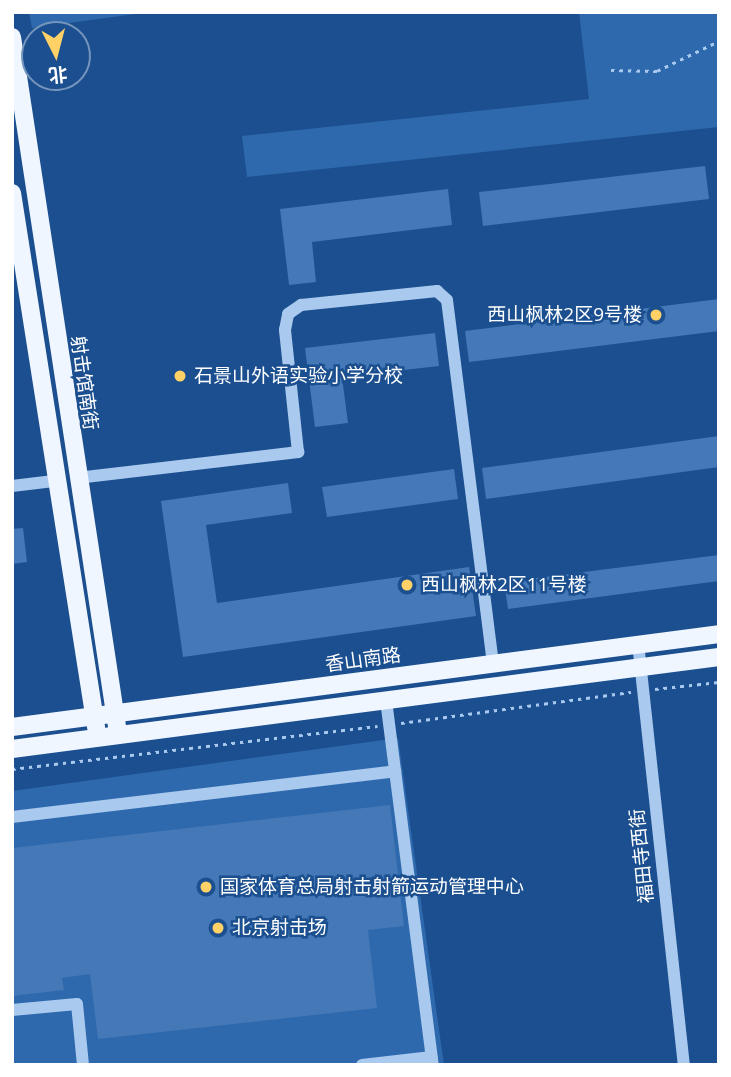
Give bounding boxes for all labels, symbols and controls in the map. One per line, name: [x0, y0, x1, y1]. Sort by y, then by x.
north arrow: [21, 21, 91, 91]
text: 北: [47, 61, 69, 89]
place label: 西山枫林2区9号楼: [487, 304, 642, 326]
marker: 西山枫林2区9号楼: [648, 307, 664, 323]
street label: 射击馆南街: [66, 334, 102, 432]
place label: 石景山外语实验小学分校: [194, 365, 403, 387]
marker: 石景山外语实验小学分校: [172, 368, 188, 384]
place label: 西山枫林2区11号楼: [421, 574, 587, 596]
marker: 西山枫林2区11号楼: [399, 577, 415, 593]
street label: 香山南路: [324, 643, 402, 677]
street label: 福田寺西街: [626, 808, 658, 904]
place label: 国家体育总局射击射箭运动管理中心: [220, 876, 524, 898]
marker: 国家体育总局射击射箭运动管理中心: [198, 879, 214, 895]
place label: 北京射击场: [232, 917, 327, 939]
marker: 北京射击场: [210, 920, 226, 936]

